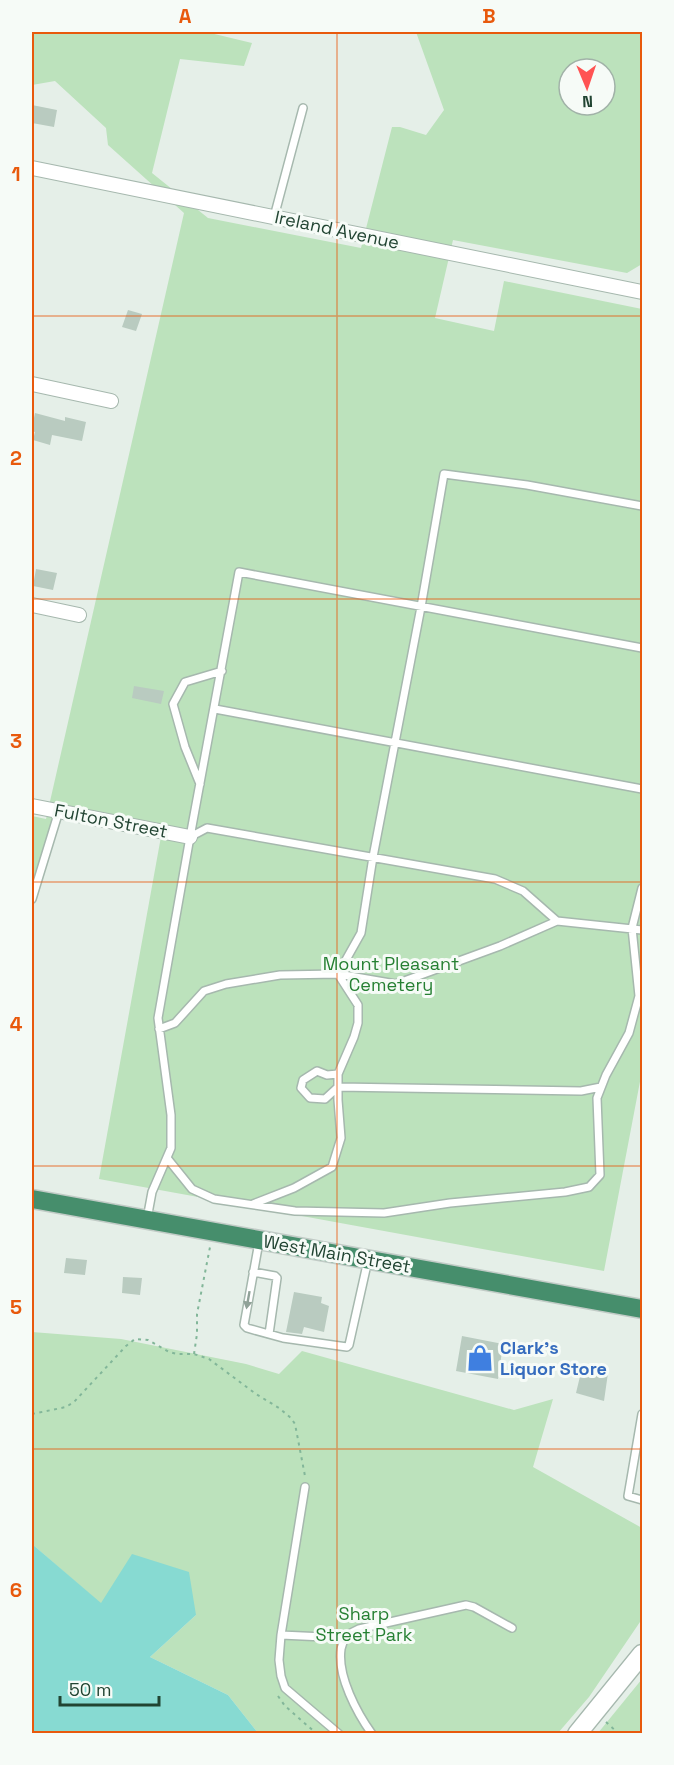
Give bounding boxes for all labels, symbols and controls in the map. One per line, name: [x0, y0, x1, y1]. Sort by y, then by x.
text: A: [179, 3, 192, 29]
text: B: [482, 3, 496, 29]
north arrow: [557, 57, 617, 117]
text: N: [582, 91, 593, 112]
text: 1: [11, 161, 21, 187]
street label: Ireland Avenue: [273, 205, 402, 254]
text: 2: [10, 445, 22, 471]
text: 3: [10, 728, 22, 754]
street label: Fulton Street: [53, 798, 170, 843]
park label: Mount Pleasant Cemetery: [323, 952, 459, 996]
text: 4: [10, 1011, 23, 1037]
street label: West Main Street: [262, 1229, 413, 1278]
one-way arrow: [243, 1291, 252, 1310]
text: 5: [10, 1294, 22, 1320]
place label: Clark's Liquor Store: [500, 1336, 607, 1380]
shop icon: Clark's Liquor Store: [465, 1343, 495, 1373]
text: 6: [10, 1577, 22, 1603]
park label: Sharp Street Park: [315, 1602, 413, 1646]
scale bar: [60, 1669, 159, 1707]
text: 50 m: [69, 1678, 111, 1701]

